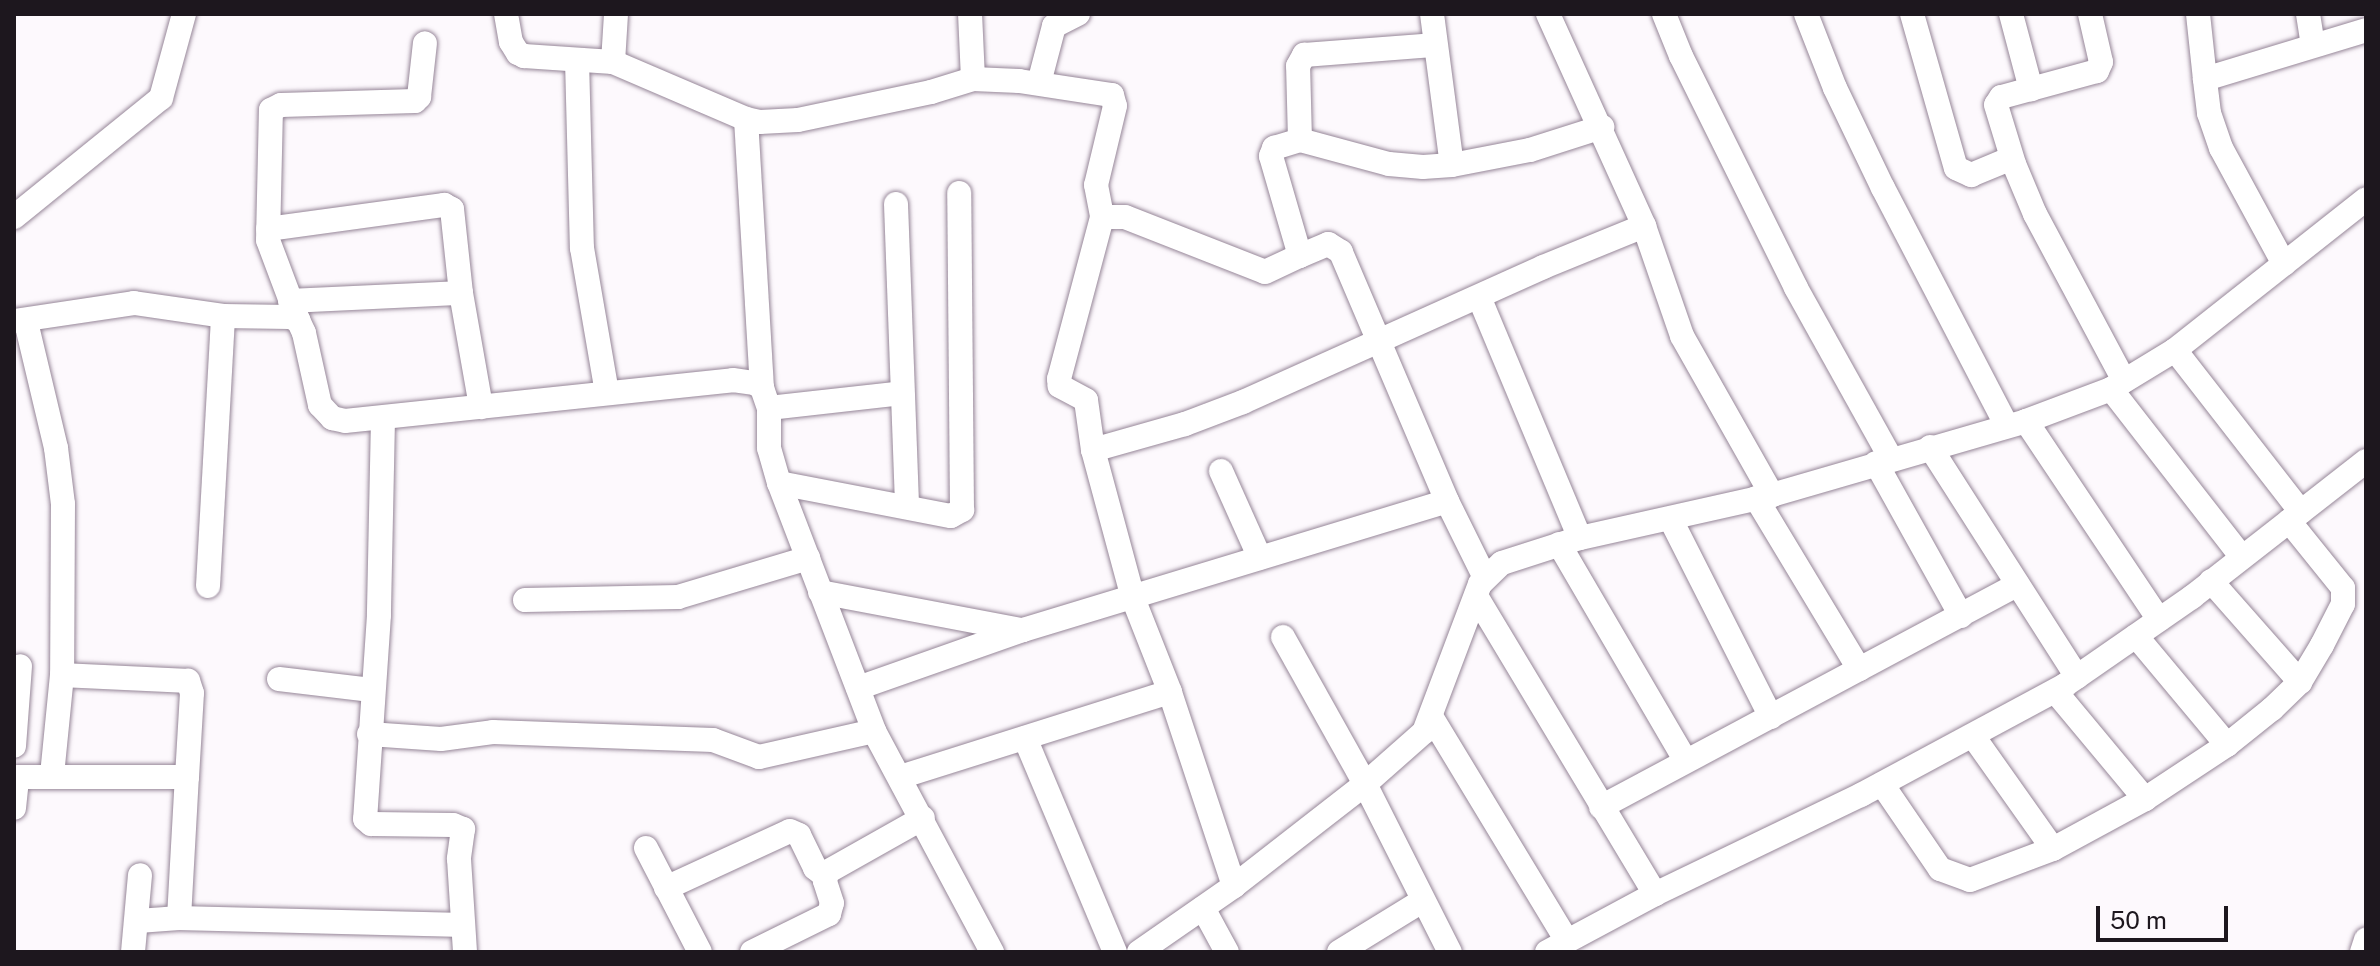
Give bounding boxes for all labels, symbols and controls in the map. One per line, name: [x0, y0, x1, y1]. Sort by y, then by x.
scale bar: [2100, 890, 2232, 940]
text: 50 m: [2110, 906, 2167, 934]

